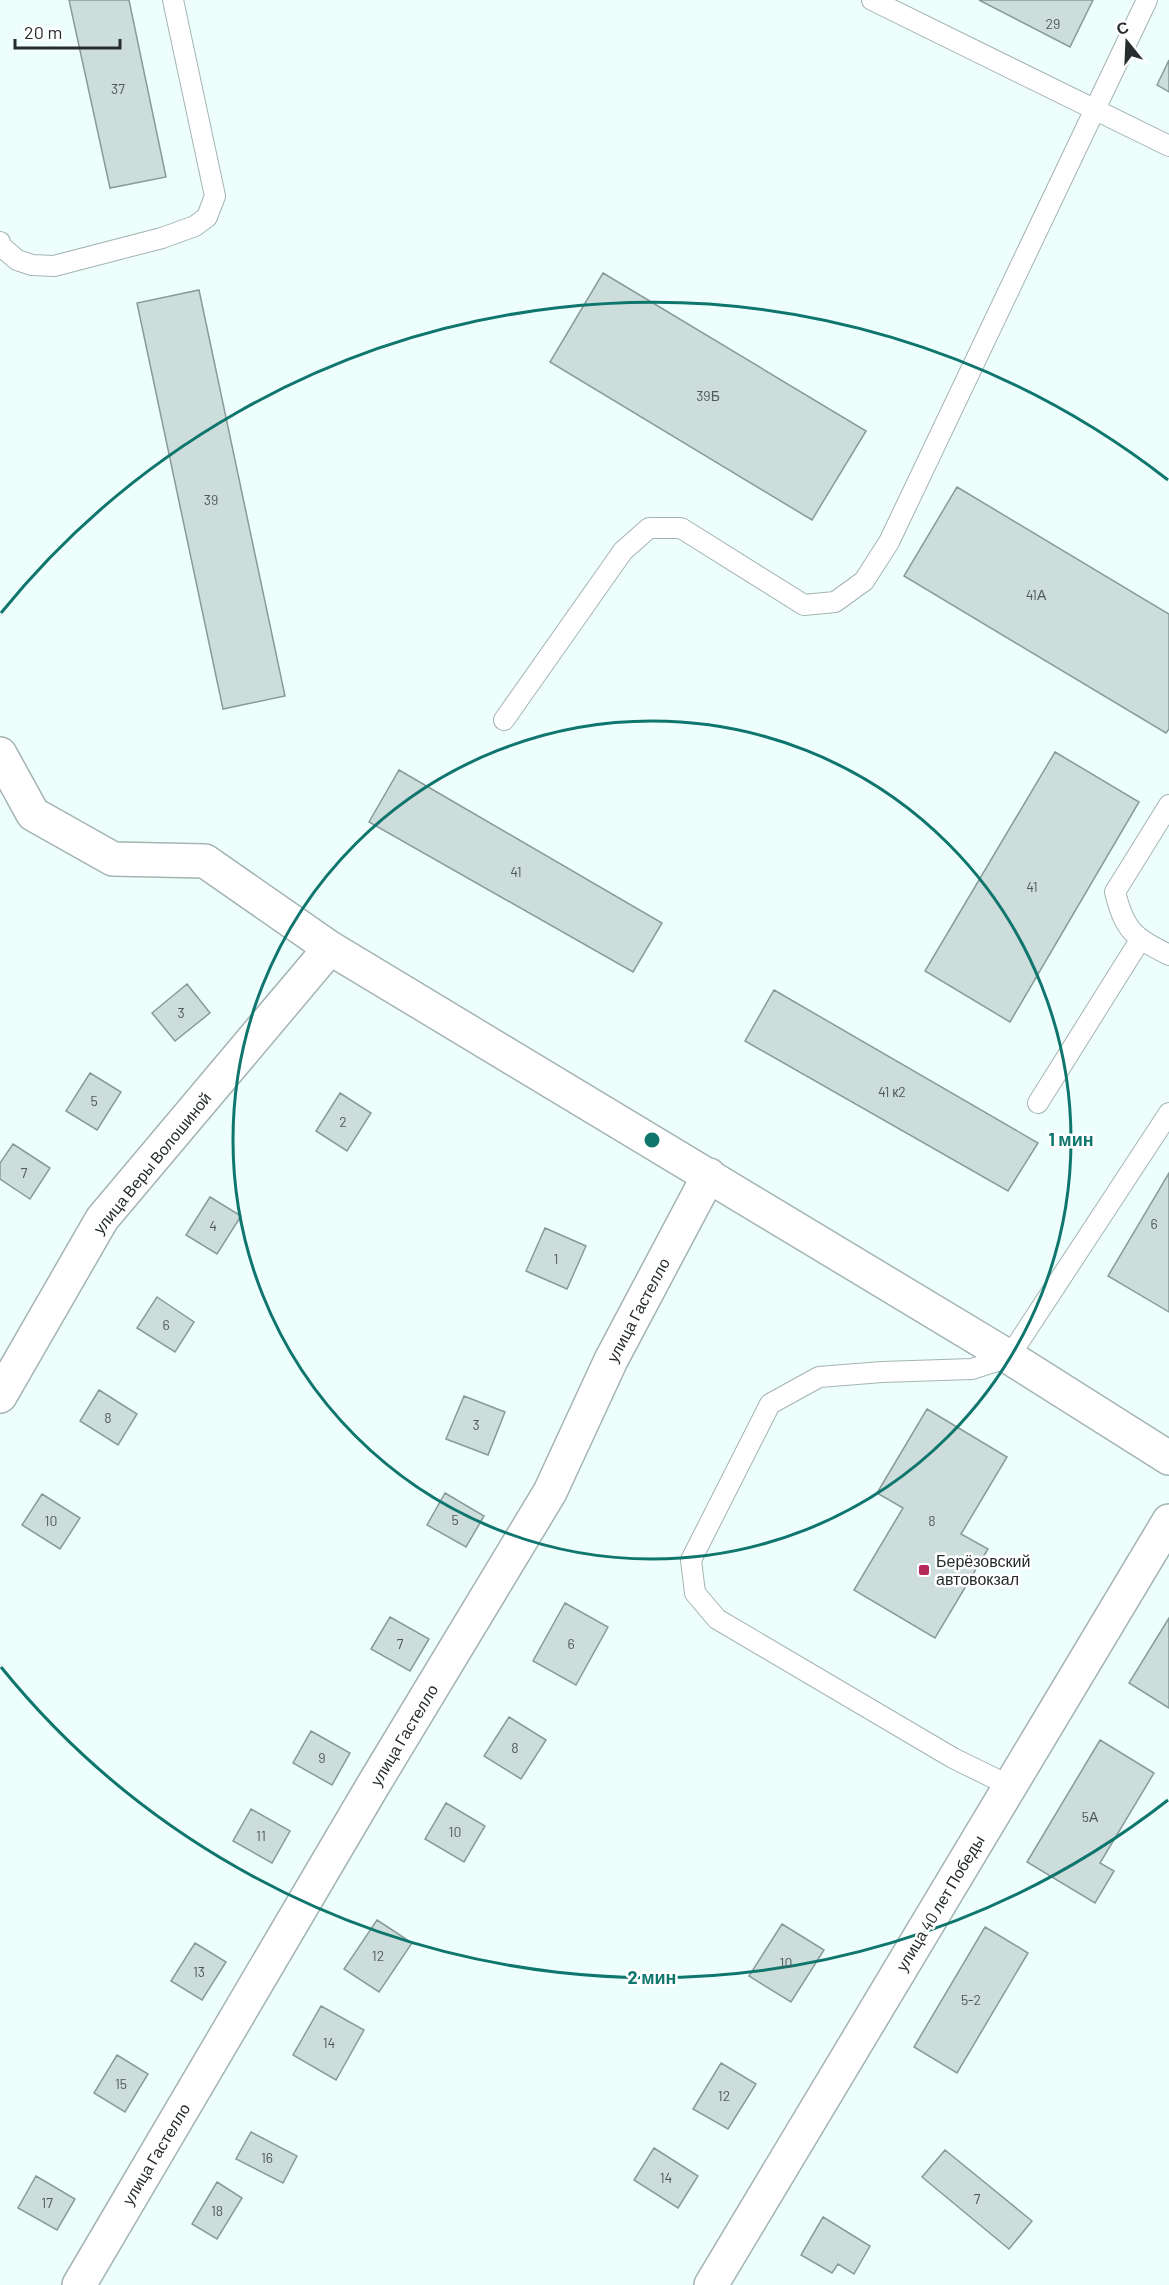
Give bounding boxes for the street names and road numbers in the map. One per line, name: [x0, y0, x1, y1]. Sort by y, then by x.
street label: улица Веры Волошиной: [89, 1088, 215, 1237]
street label: улица Гастелло: [602, 1254, 673, 1365]
street label: улица Гастелло: [366, 1680, 441, 1789]
street label: улица 40 лет Победы: [891, 1831, 988, 1974]
street label: улица Гастелло: [118, 2099, 193, 2208]

